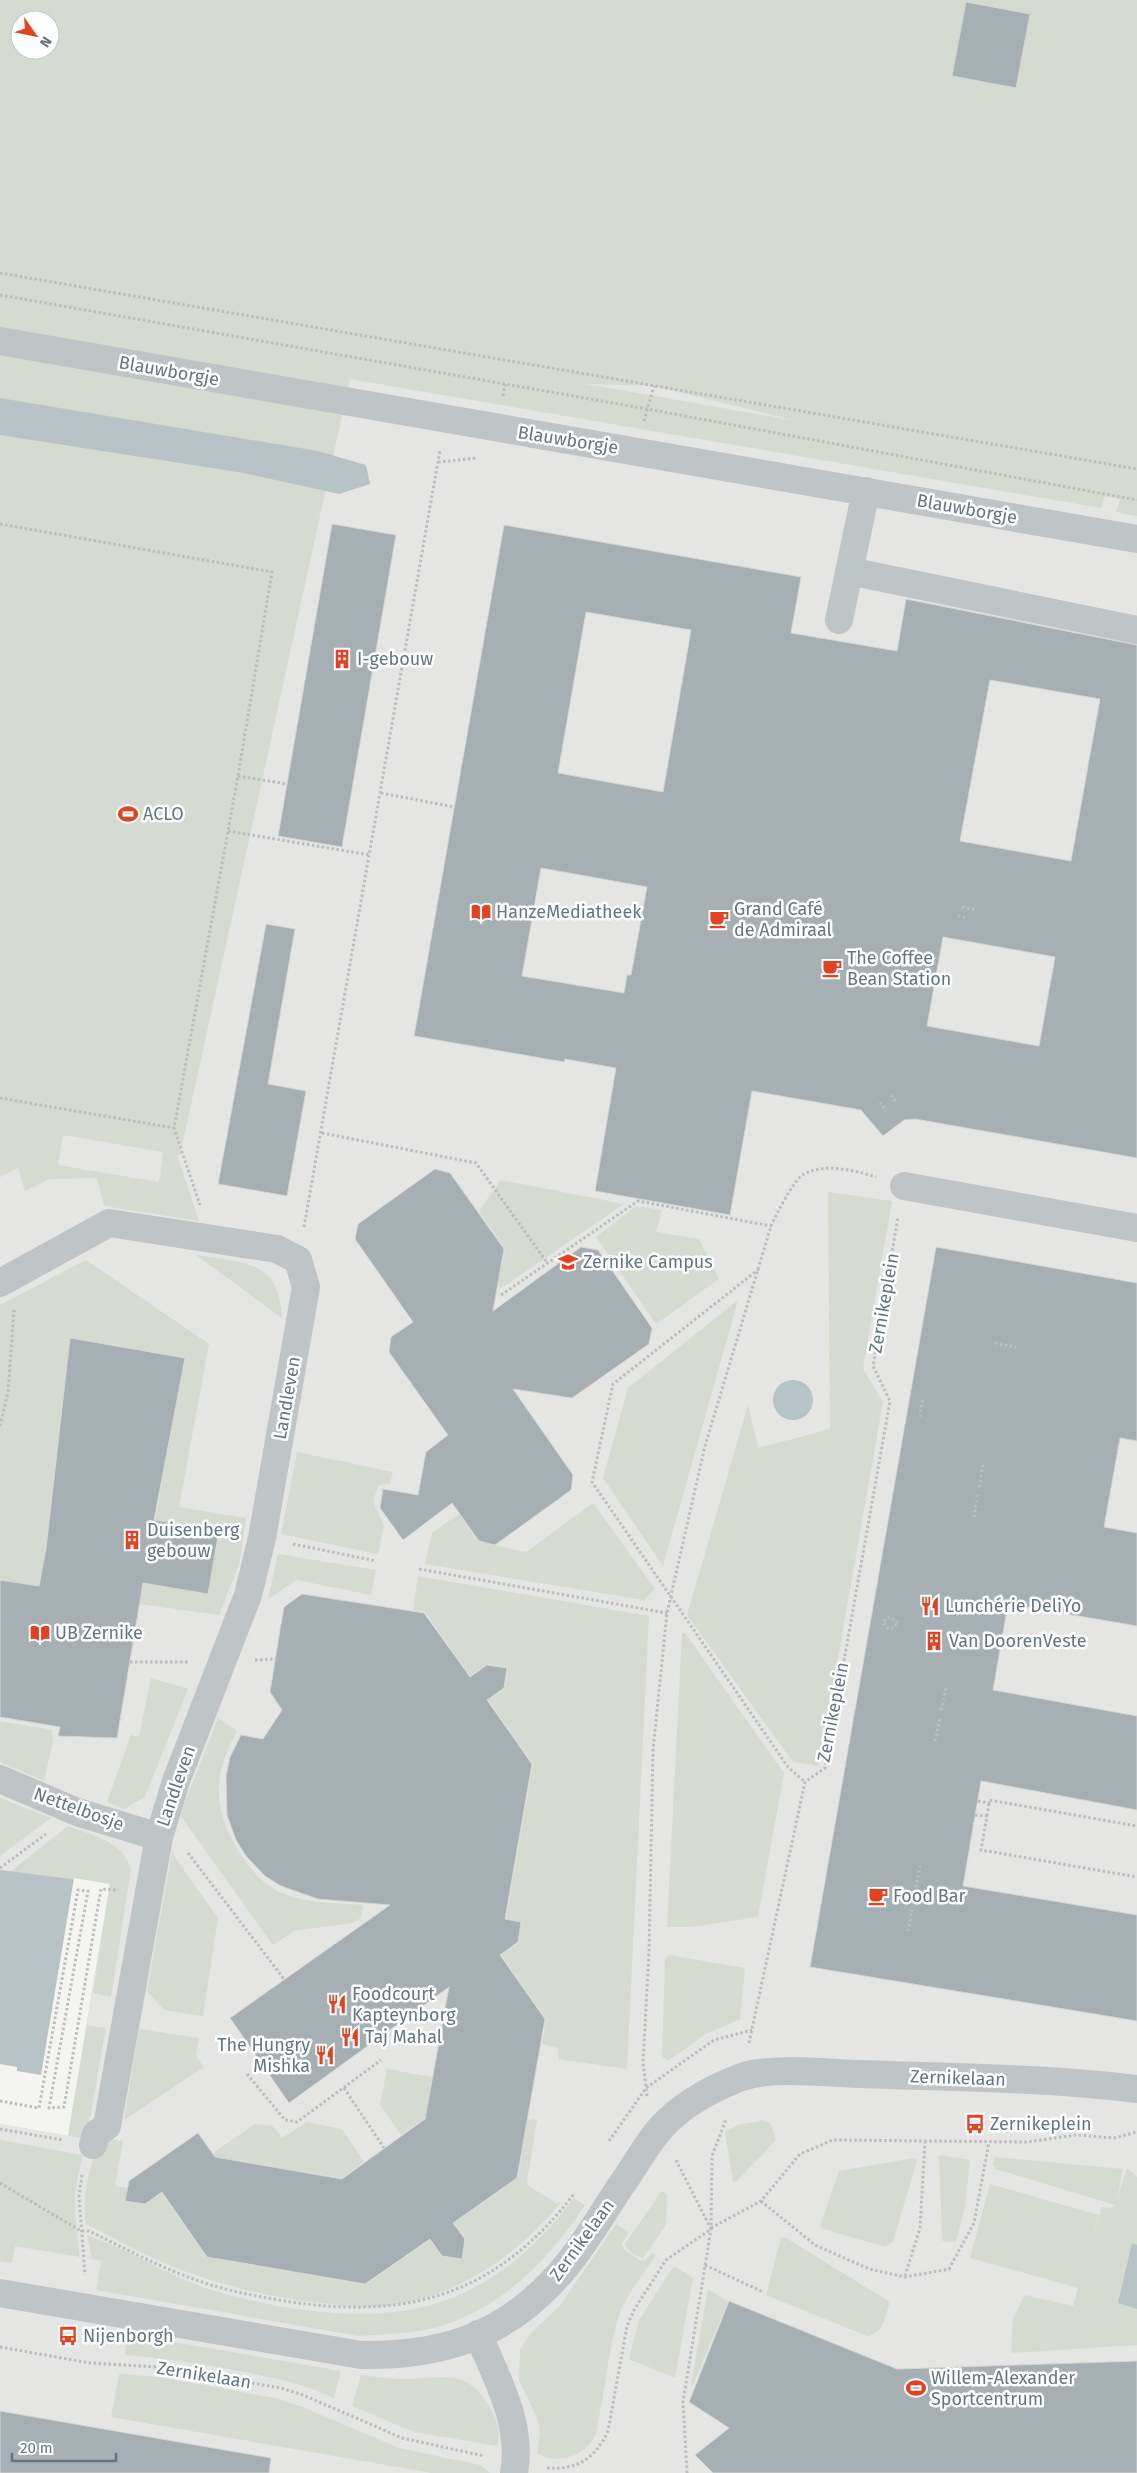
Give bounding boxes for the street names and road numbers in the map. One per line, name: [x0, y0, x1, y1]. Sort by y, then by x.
street label: Blauwborgje: [117, 351, 221, 391]
street label: Blauwborgje: [516, 421, 620, 459]
street label: Blauwborgje: [915, 489, 1019, 529]
street label: Zernikeplein: [864, 1251, 904, 1355]
street label: Landleven: [269, 1355, 305, 1441]
street label: Zernikeplein: [813, 1660, 853, 1764]
street label: Landleven: [152, 1743, 200, 1829]
street label: Nettelbosje: [31, 1783, 127, 1835]
street label: Zernikelaan: [910, 2065, 1006, 2091]
street label: Zernikelaan: [545, 2195, 619, 2285]
street label: Zernikelaan: [155, 2357, 253, 2393]

